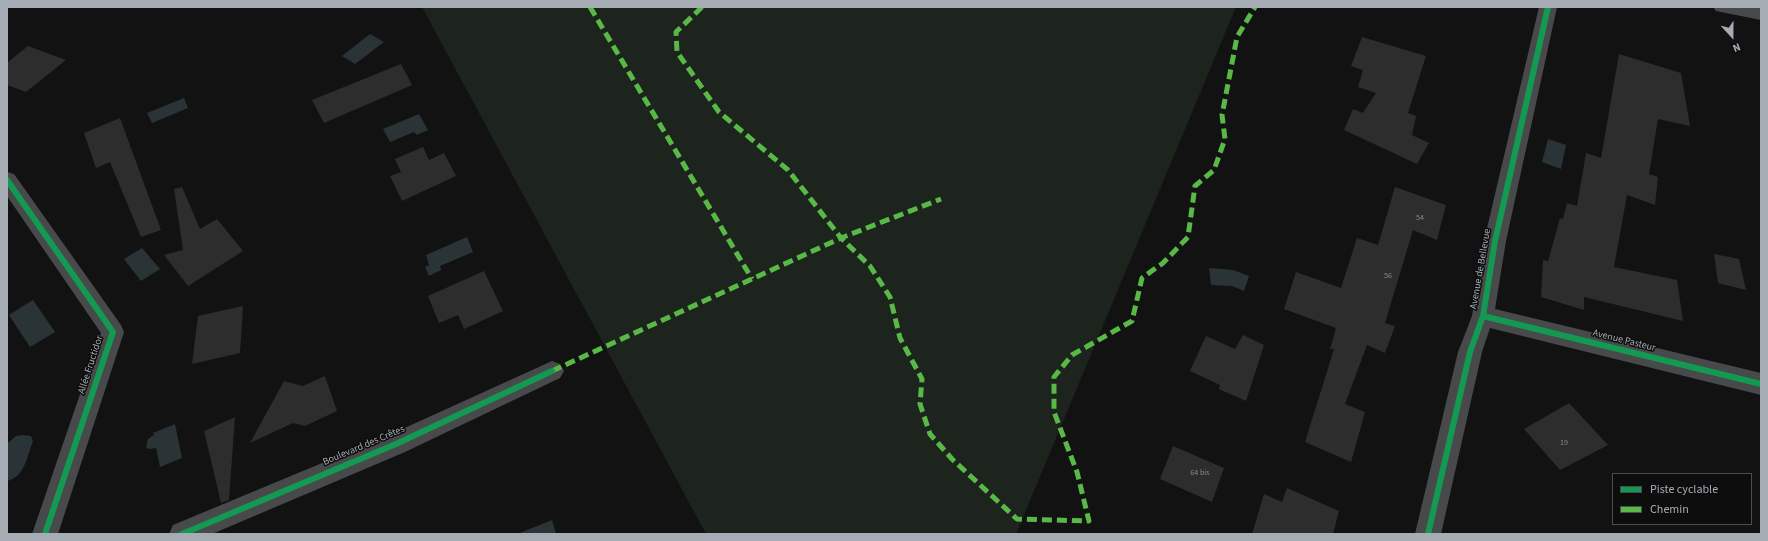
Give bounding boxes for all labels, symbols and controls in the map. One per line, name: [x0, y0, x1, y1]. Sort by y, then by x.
north arrow: [1712, 16, 1752, 56]
text: N: [1730, 39, 1743, 56]
house number: 54: [1416, 213, 1424, 223]
street label: Avenue de Bellevue: [1468, 228, 1494, 310]
house number: 56: [1384, 271, 1392, 281]
street label: Avenue Pasteur: [1591, 327, 1657, 355]
street label: Allée Fructidor: [76, 334, 106, 396]
street label: Boulevard des Crêtes: [321, 423, 407, 469]
house number: 19: [1560, 438, 1568, 448]
house number: 64 bis: [1190, 468, 1210, 478]
legend: [1612, 473, 1752, 525]
text: Piste cyclable: [1650, 481, 1718, 498]
text: Chemin: [1650, 501, 1689, 518]

